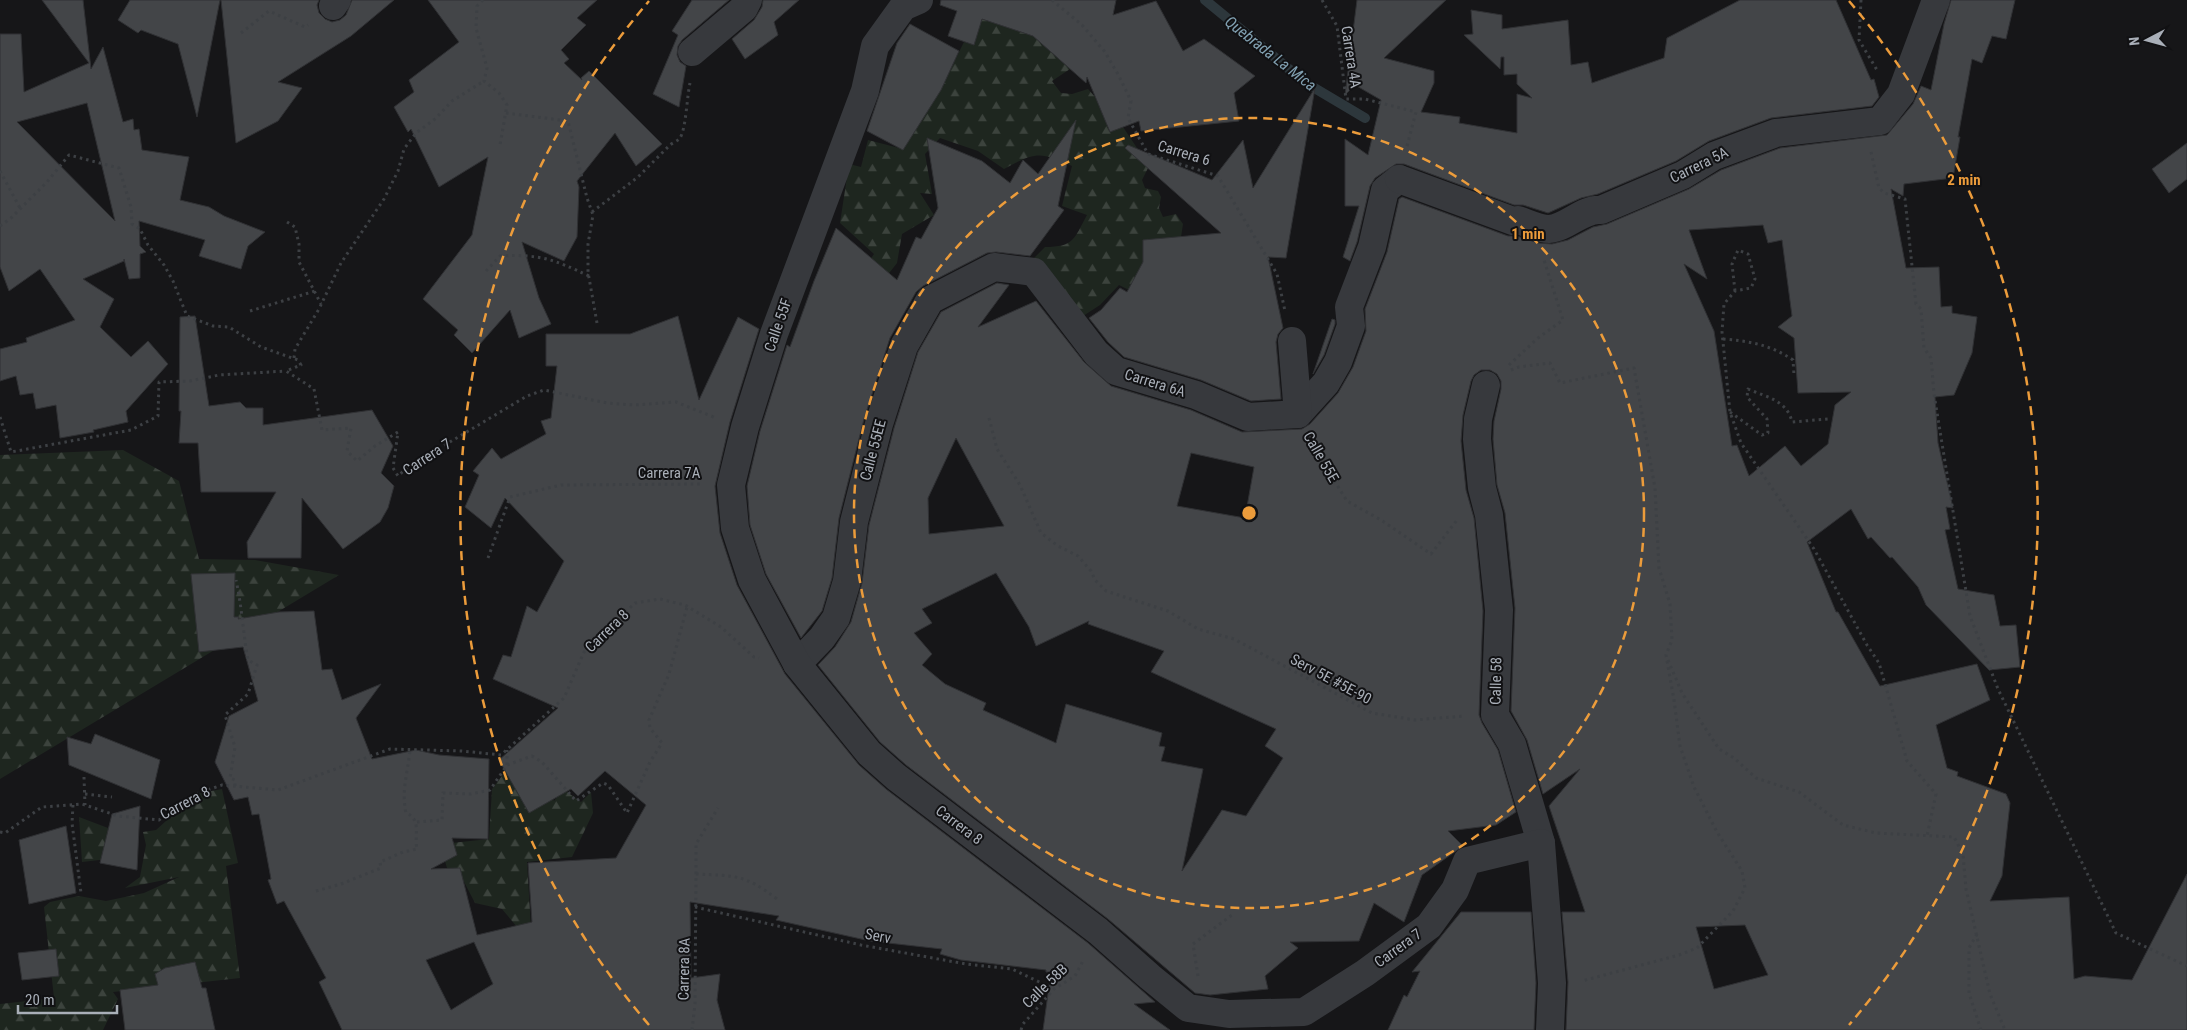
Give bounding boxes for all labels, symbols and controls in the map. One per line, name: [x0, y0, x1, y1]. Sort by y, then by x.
water label: Quebrada La Mica: [1221, 12, 1320, 95]
north arrow: [2122, 15, 2172, 65]
street label: Carrera 4A: [1337, 25, 1365, 90]
text: N: [2126, 36, 2142, 46]
street label: Carrera 6: [1156, 136, 1212, 170]
street label: Carrera 5A: [1667, 143, 1731, 187]
text: 2 min: [1947, 171, 1981, 189]
text: 1 min: [1511, 225, 1545, 243]
street label: Calle 55F: [761, 296, 795, 354]
street label: Carrera 6A: [1122, 365, 1188, 401]
street label: Calle 55EE: [856, 417, 890, 483]
street label: Calle 55E: [1299, 429, 1343, 485]
street label: Carrera 7: [399, 435, 455, 479]
street label: Carrera 7A: [638, 464, 701, 482]
centre of rings: [1240, 504, 1258, 522]
street label: Carrera 8: [581, 606, 633, 656]
street label: Serv 5E #5E-90: [1287, 650, 1375, 708]
street label: Calle 58: [1487, 657, 1505, 705]
street label: Carrera 8: [157, 782, 213, 824]
street label: Carrera 8: [932, 802, 986, 848]
street label: Serv: [864, 925, 893, 947]
street label: Carrera 7: [1371, 925, 1425, 971]
street label: Carrera 8A: [674, 937, 694, 1000]
street label: Calle 58B: [1019, 960, 1071, 1012]
scale bar: [18, 982, 116, 1014]
text: 20 m: [25, 991, 55, 1009]

